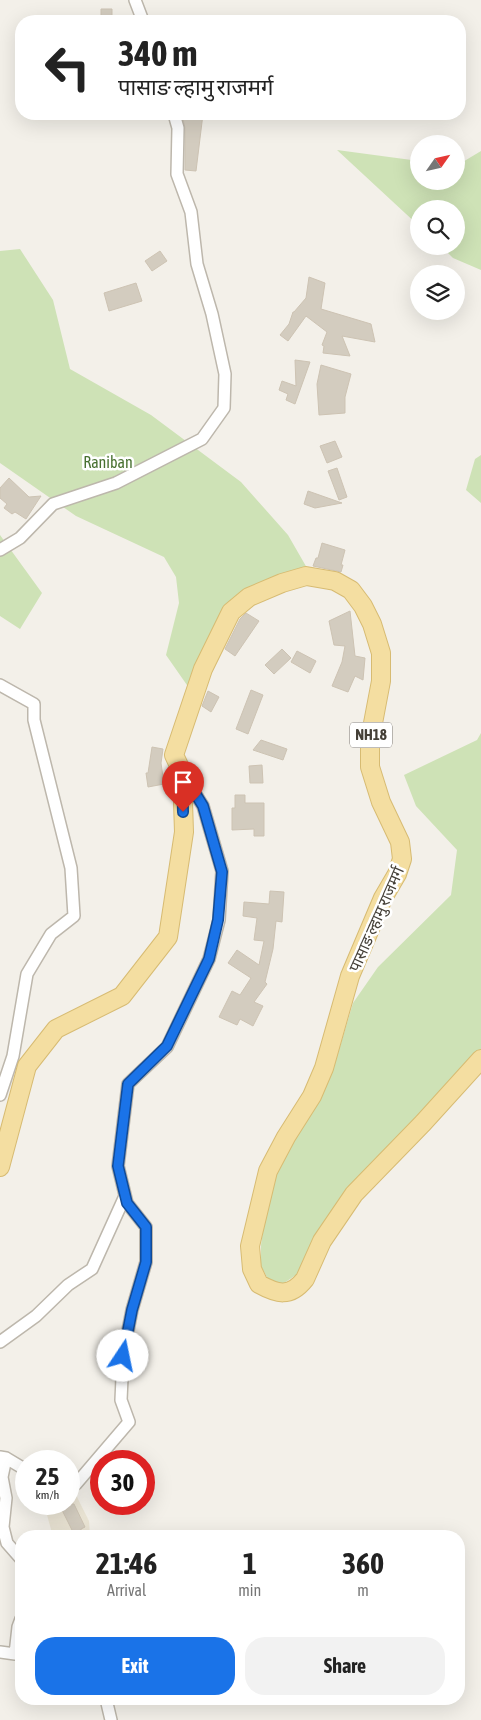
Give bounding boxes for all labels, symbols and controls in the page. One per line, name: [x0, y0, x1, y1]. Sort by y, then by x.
text: 340 m: [118, 33, 197, 73]
icon: left: [35, 35, 100, 100]
text: पासाङ ल्हामु राजमर्ग: [118, 74, 273, 100]
north arrow: [410, 135, 465, 190]
map controls: [410, 135, 465, 320]
button: search: [410, 200, 465, 255]
button: layers: [410, 265, 465, 320]
park label: Raniban: [83, 453, 133, 471]
road number: NH18: [350, 722, 392, 748]
pin: [162, 761, 204, 812]
icon: arrive: [169, 768, 197, 796]
street label: पासाङ ल्हामु राजमर्ग: [345, 863, 409, 975]
position arrow: [96, 1329, 148, 1381]
speed limit sign: 30: [90, 1450, 155, 1515]
text: 25: [36, 1462, 59, 1490]
text: km/h: [36, 1488, 59, 1502]
text: 21:46: [96, 1546, 157, 1580]
text: 1: [243, 1546, 257, 1580]
text: 360: [342, 1546, 384, 1580]
text: Arrival: [107, 1581, 146, 1599]
text: min: [238, 1581, 261, 1599]
text: m: [357, 1581, 369, 1599]
button: Exit: [35, 1637, 235, 1695]
button: Share: [245, 1637, 445, 1695]

